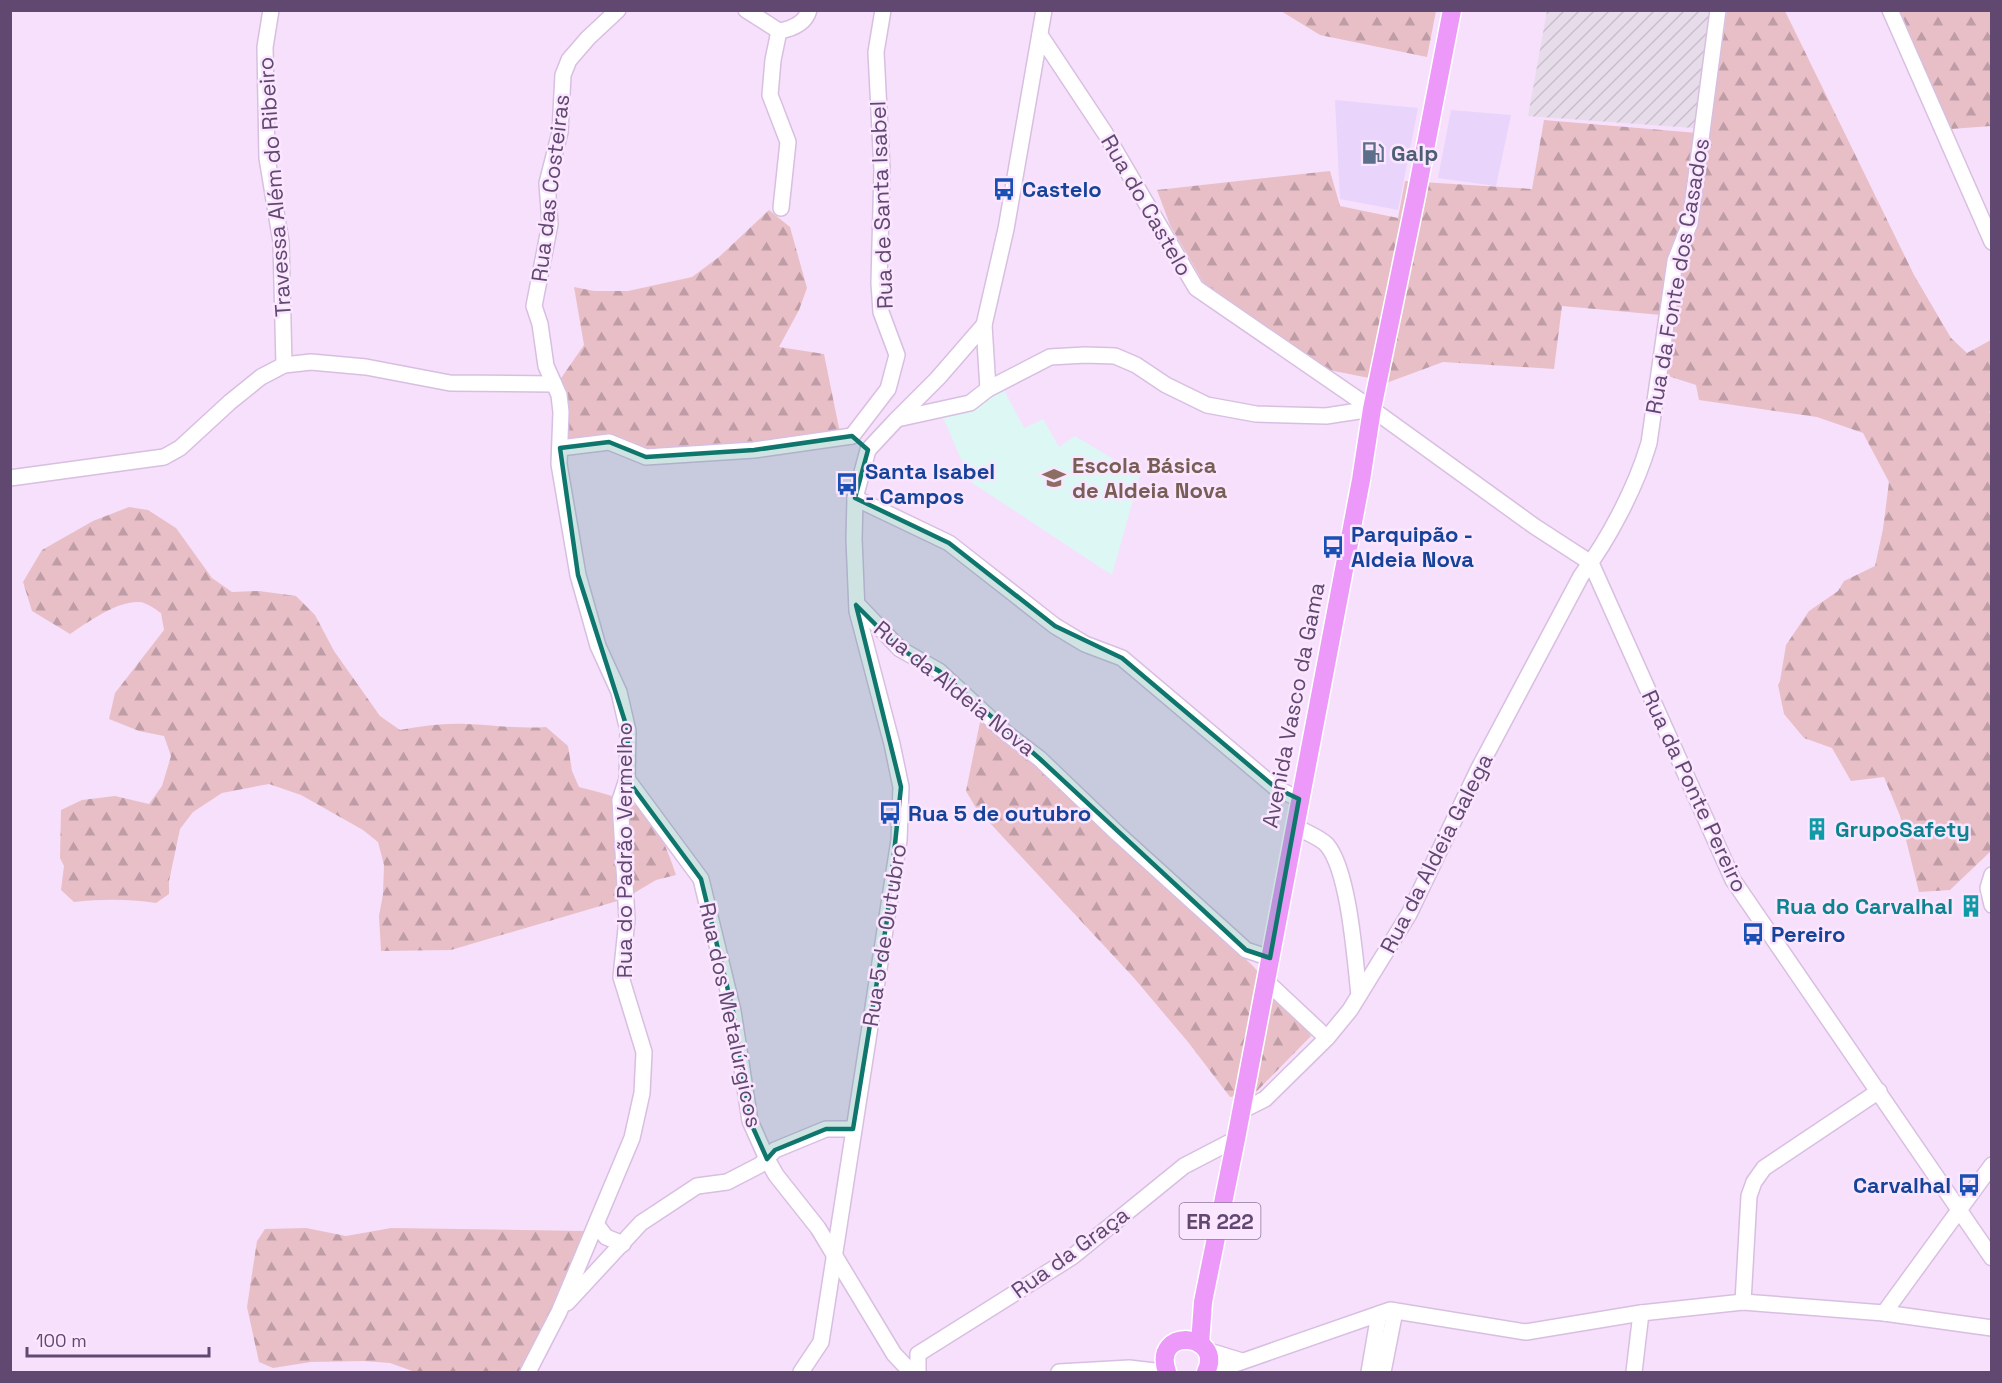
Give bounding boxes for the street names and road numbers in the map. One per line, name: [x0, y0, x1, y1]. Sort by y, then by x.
street label: Travessa Além do Ribeiro: [251, 56, 297, 318]
street label: Rua das Costeiras: [525, 93, 575, 283]
street label: Rua de Santa Isabel: [863, 100, 899, 310]
street label: Rua do Castelo: [1095, 129, 1199, 281]
street label: Rua da Fonte dos Casados: [1639, 136, 1715, 416]
street label: Avenida Vasco da Gama: [1255, 579, 1331, 830]
street label: Rua da Aldeia Nova: [869, 614, 1042, 762]
street label: Rua da Ponte Pereiro: [1636, 685, 1754, 897]
street label: Rua do Padrão Vermelho: [610, 722, 638, 978]
street label: Rua da Aldeia Galega: [1374, 748, 1499, 958]
street label: Rua 5 de Outubro: [856, 842, 912, 1028]
street label: Rua dos Metalúrgicos: [693, 900, 769, 1130]
street label: Rua da Graça: [1006, 1200, 1135, 1304]
road number: ER 222: [1180, 1203, 1260, 1239]

